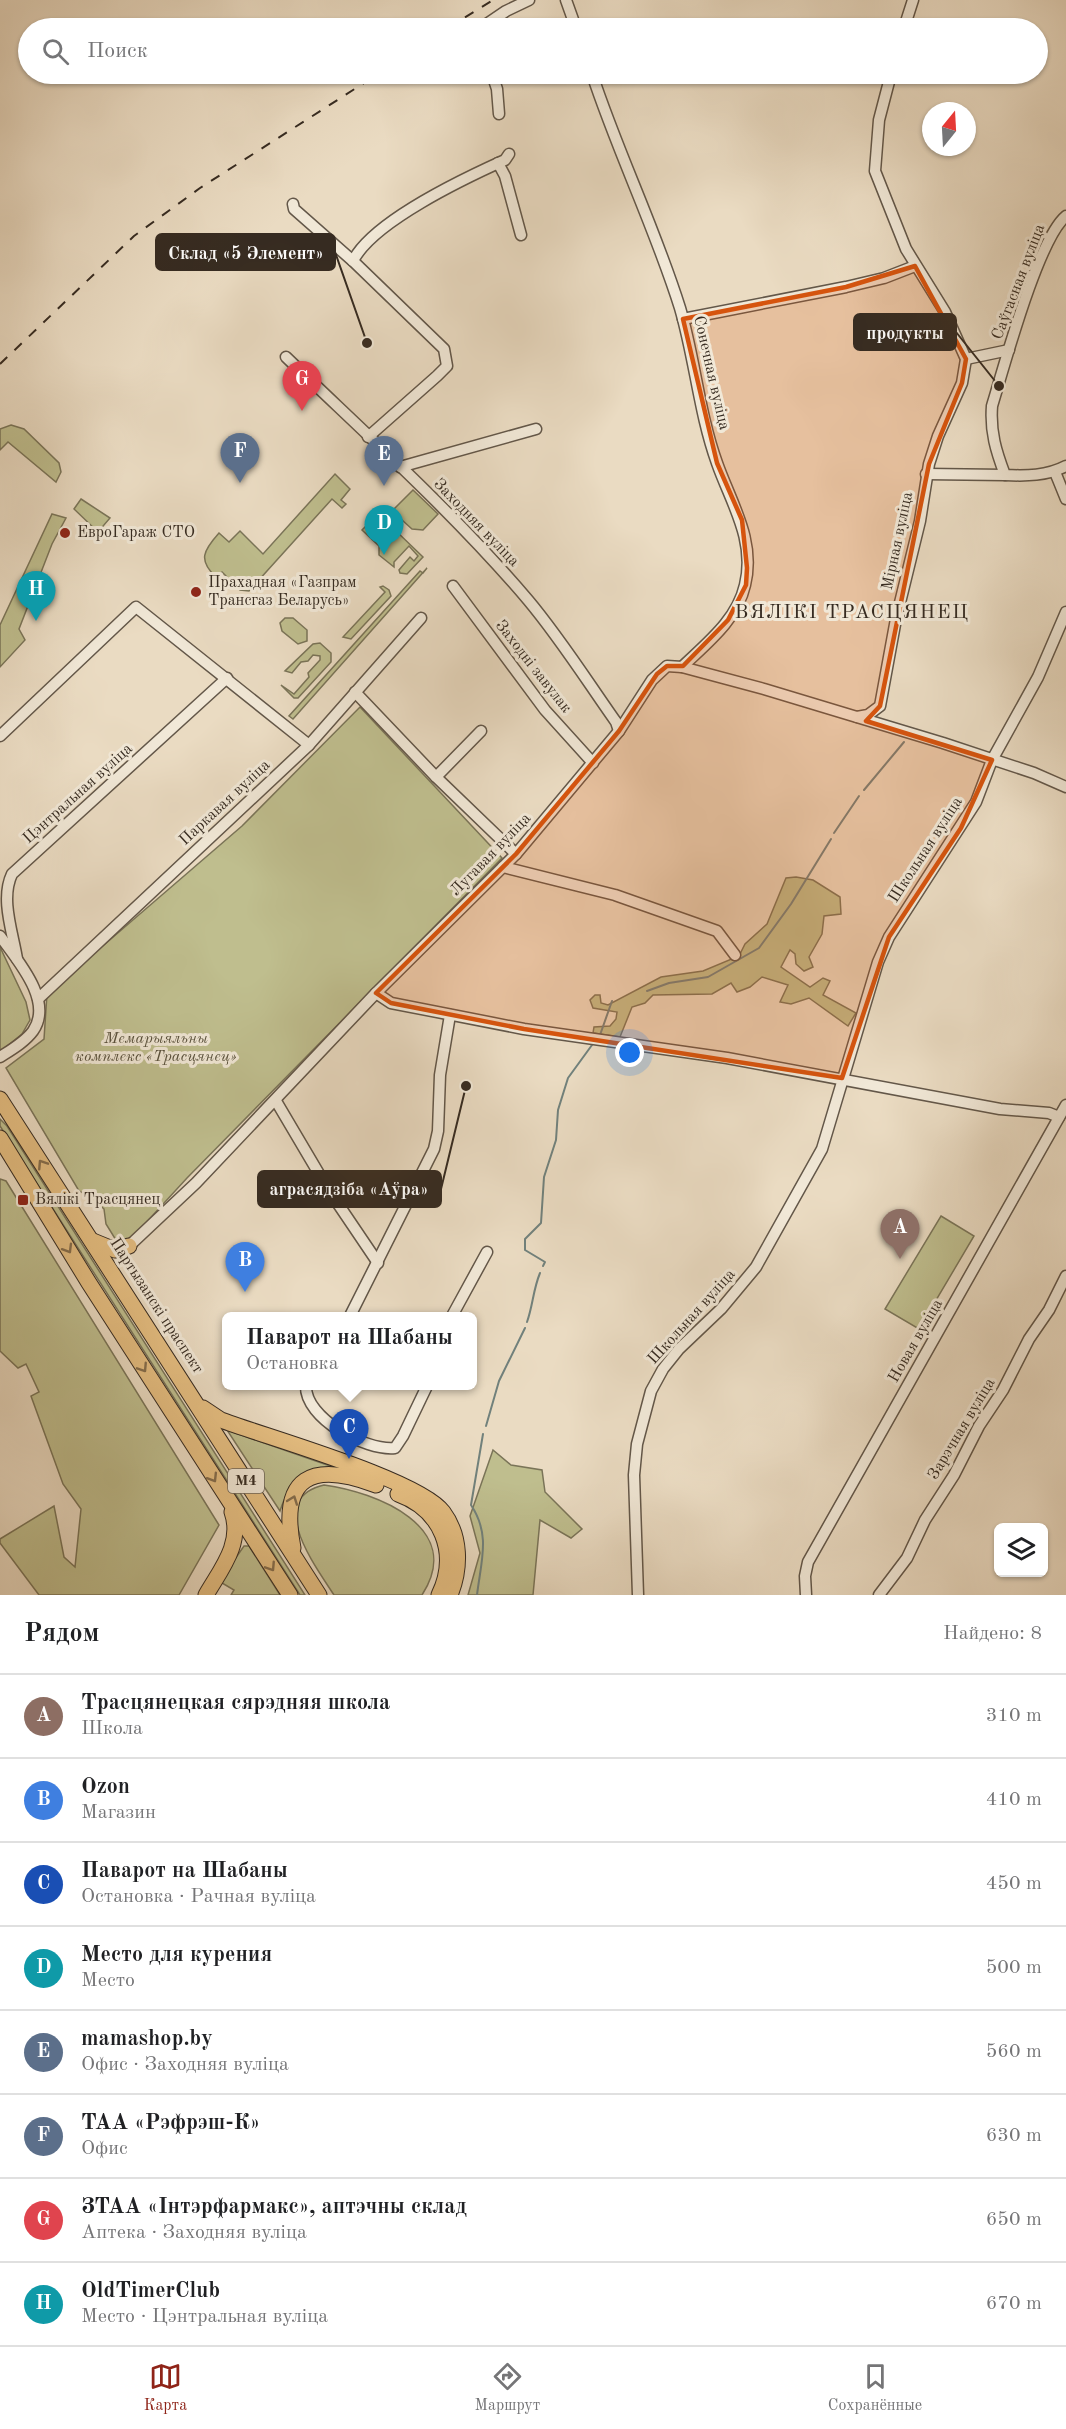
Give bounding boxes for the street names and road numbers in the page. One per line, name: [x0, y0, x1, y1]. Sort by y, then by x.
street label: Саўгасная вуліца: [990, 222, 1048, 342]
street label: Сонечная вуліца: [690, 314, 732, 432]
street label: Заходняя вуліца: [430, 476, 522, 570]
street label: Мірная вуліца: [880, 490, 916, 591]
street label: Заходні завулак: [492, 618, 574, 716]
street label: Цэнтральная вуліца: [20, 741, 136, 847]
street label: Паркавая вуліца: [177, 757, 273, 849]
street label: Школьная вуліца: [886, 794, 966, 906]
street label: Лугавая вуліца: [448, 811, 534, 899]
street label: Партызанскі праспект: [106, 1235, 206, 1377]
street label: Школьная вуліца: [645, 1266, 739, 1368]
street label: Новая вуліца: [886, 1297, 946, 1385]
street label: Зарэчная вуліца: [925, 1375, 999, 1482]
road number: М4: [228, 1469, 264, 1493]

